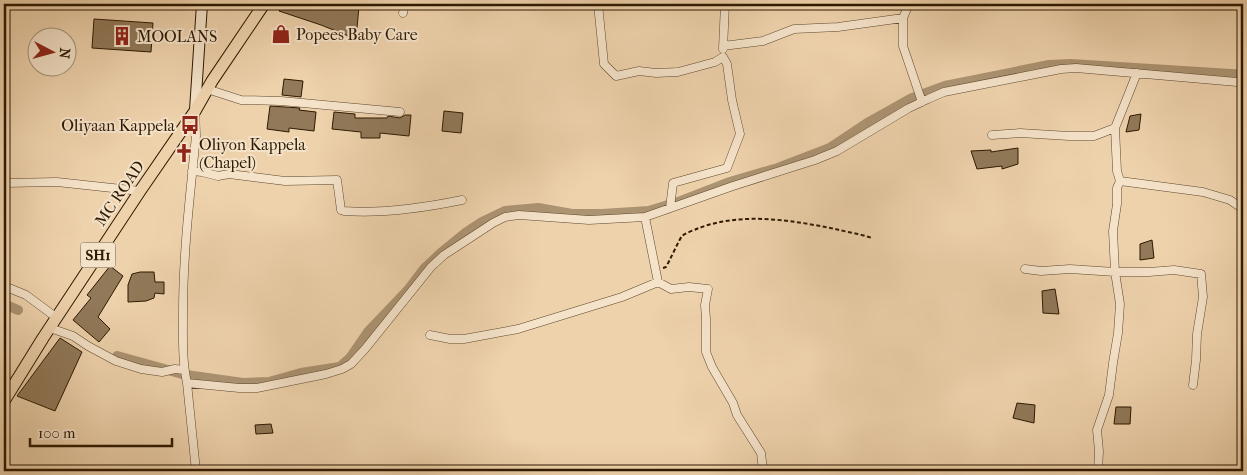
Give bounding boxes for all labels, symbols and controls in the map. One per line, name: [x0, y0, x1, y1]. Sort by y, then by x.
shop icon: Popees Baby Care: [270, 23, 292, 45]
building icon: MOOLANS: [111, 25, 133, 47]
place label: Popees Baby Care: [296, 25, 418, 44]
place label: MOOLANS: [137, 27, 217, 46]
north arrow: [28, 28, 78, 78]
text: N: [55, 47, 73, 60]
bus stop icon: Oliyaan Kappela: [179, 114, 201, 136]
place label: Oliyaan Kappela: [61, 116, 176, 135]
place label: Oliyon Kappela (Chapel): [199, 135, 306, 172]
church icon: Oliyon Kappela (Chapel): [173, 142, 195, 164]
street label: MC ROAD: [91, 157, 148, 230]
road number: SH1: [80, 242, 116, 268]
scale bar: [30, 415, 172, 447]
text: 100 m: [38, 424, 76, 442]

